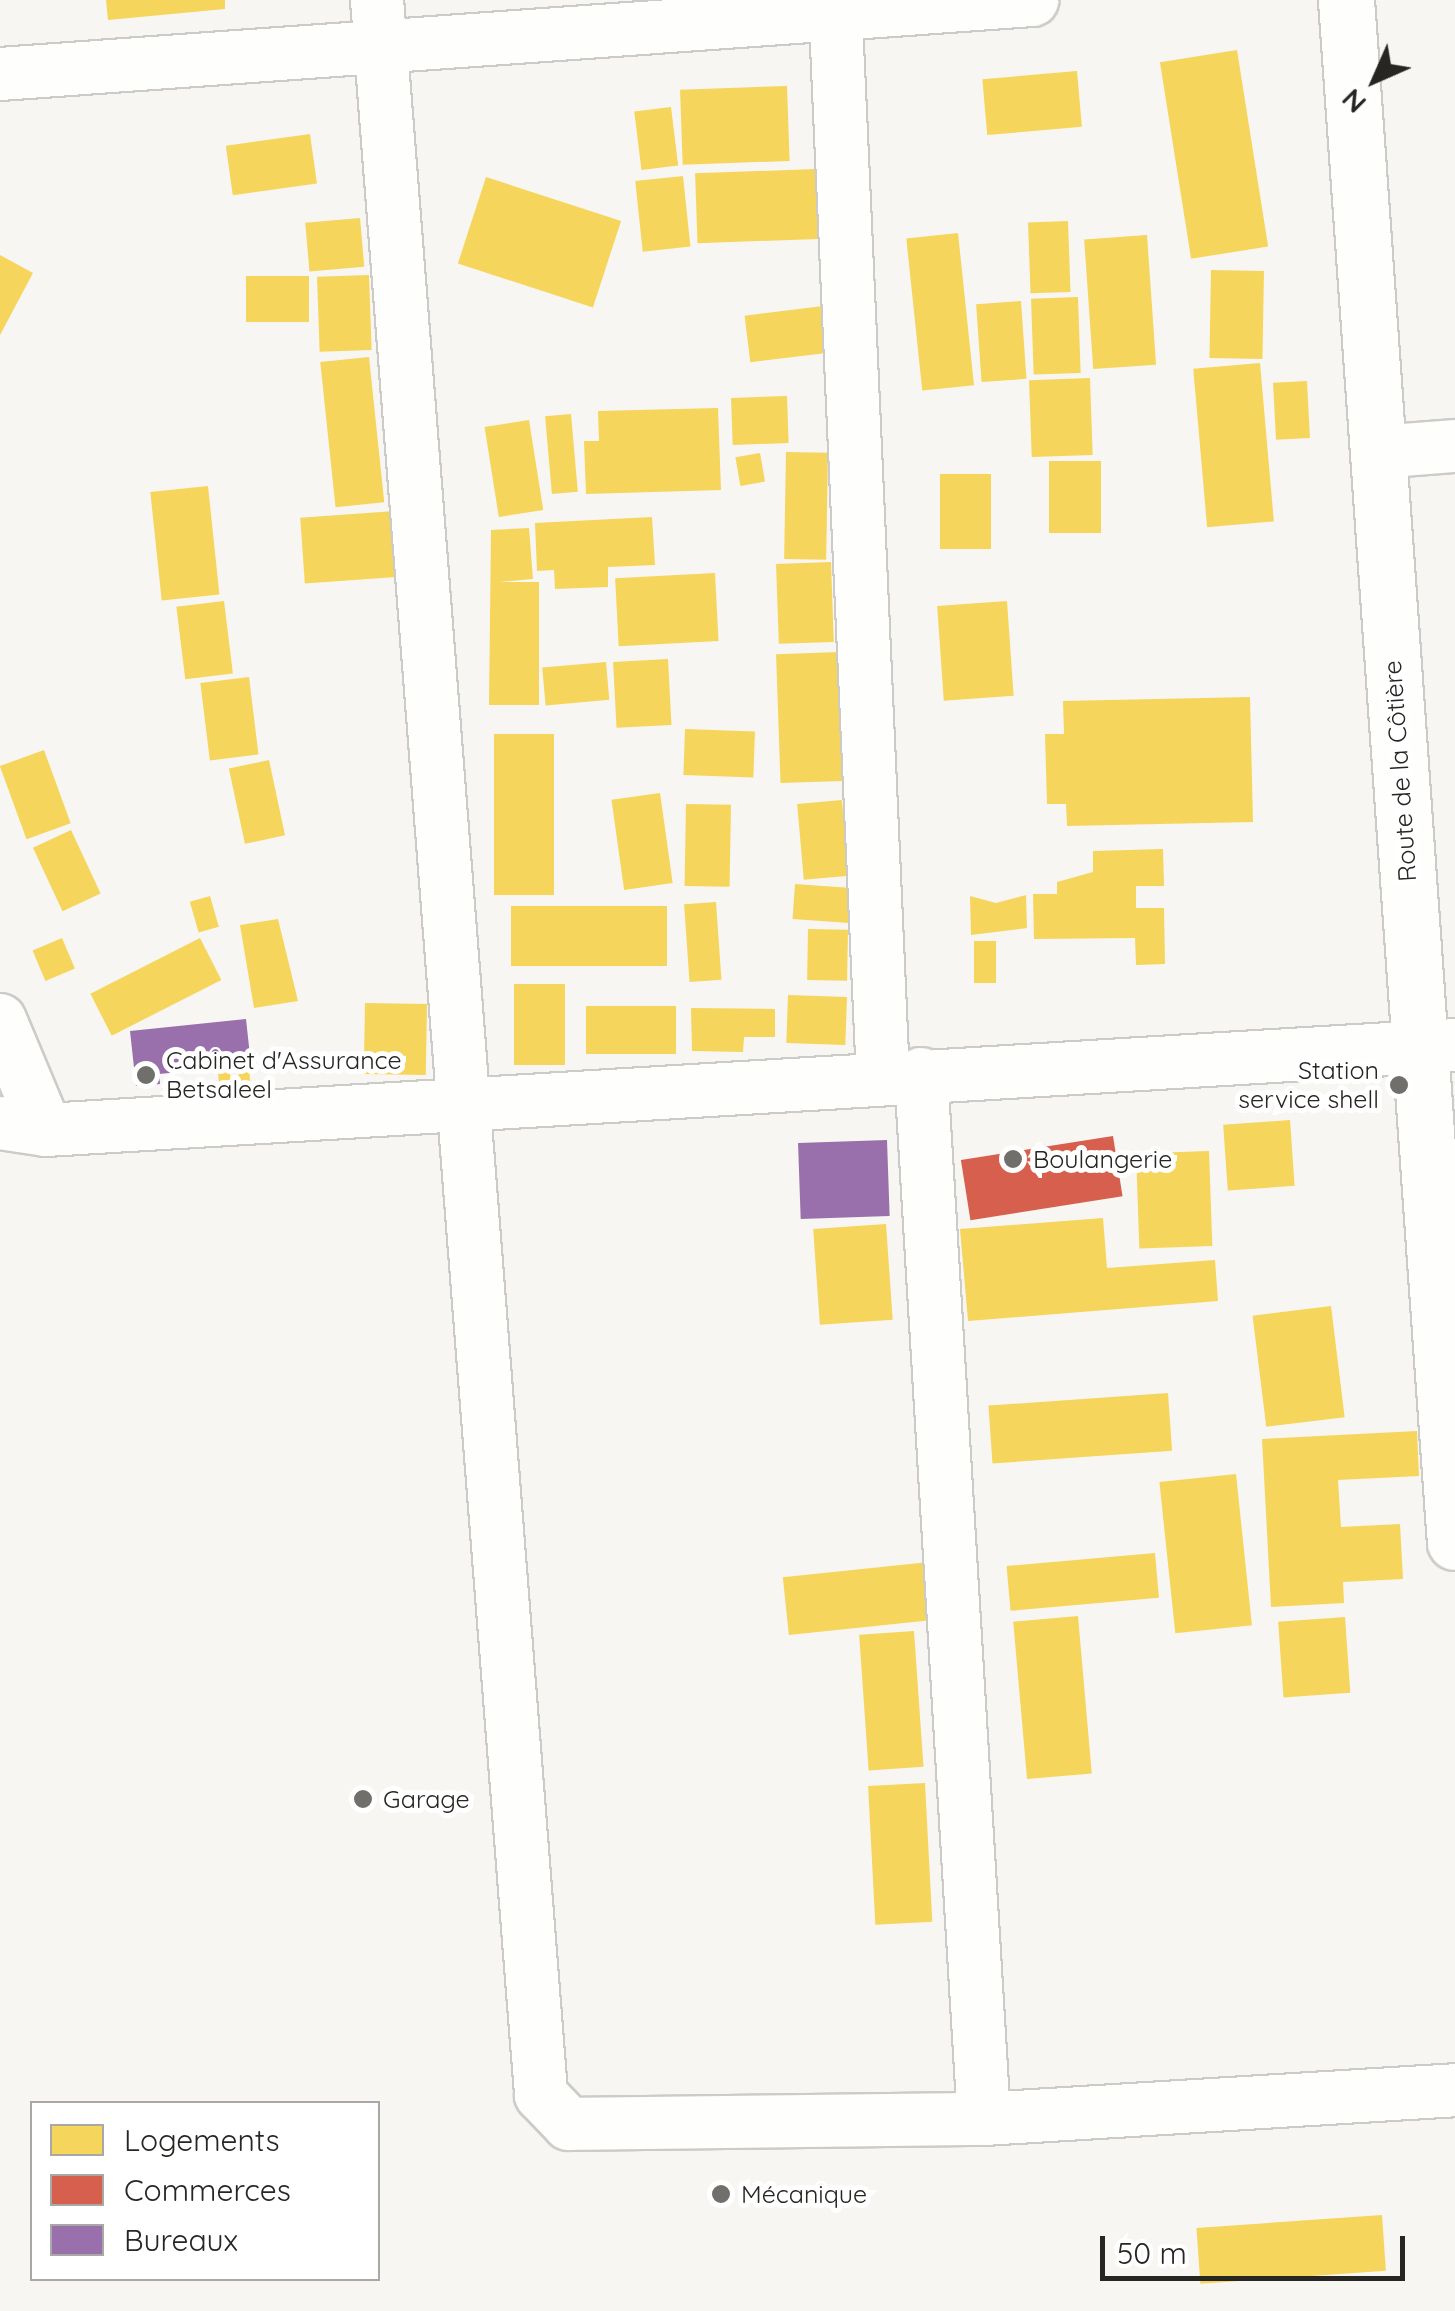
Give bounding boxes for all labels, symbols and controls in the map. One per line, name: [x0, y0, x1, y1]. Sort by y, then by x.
north arrow: [1325, 30, 1425, 130]
text: N: [1334, 82, 1373, 121]
street label: Route de la Côtière: [1377, 659, 1423, 883]
place label: Cabinet d'Assurance Betsaleel: [166, 1046, 402, 1105]
place label: Station service shell: [1238, 1056, 1379, 1115]
marker: Cabinet d'Assurance Betsaleel: [135, 1064, 157, 1086]
marker: Station service shell: [1388, 1074, 1410, 1096]
place label: Boulangerie: [1033, 1144, 1172, 1174]
marker: Boulangerie: [1002, 1148, 1024, 1170]
place label: Garage: [383, 1784, 470, 1814]
marker: Garage: [352, 1788, 374, 1810]
legend: [30, 2101, 380, 2281]
text: Logements: [124, 2121, 280, 2159]
text: Commerces: [124, 2171, 291, 2209]
place label: Mécanique: [741, 2179, 867, 2209]
marker: Mécanique: [710, 2183, 732, 2205]
scale bar: [1105, 2216, 1410, 2278]
text: Bureaux: [124, 2221, 238, 2259]
text: 50 m: [1117, 2234, 1187, 2272]

